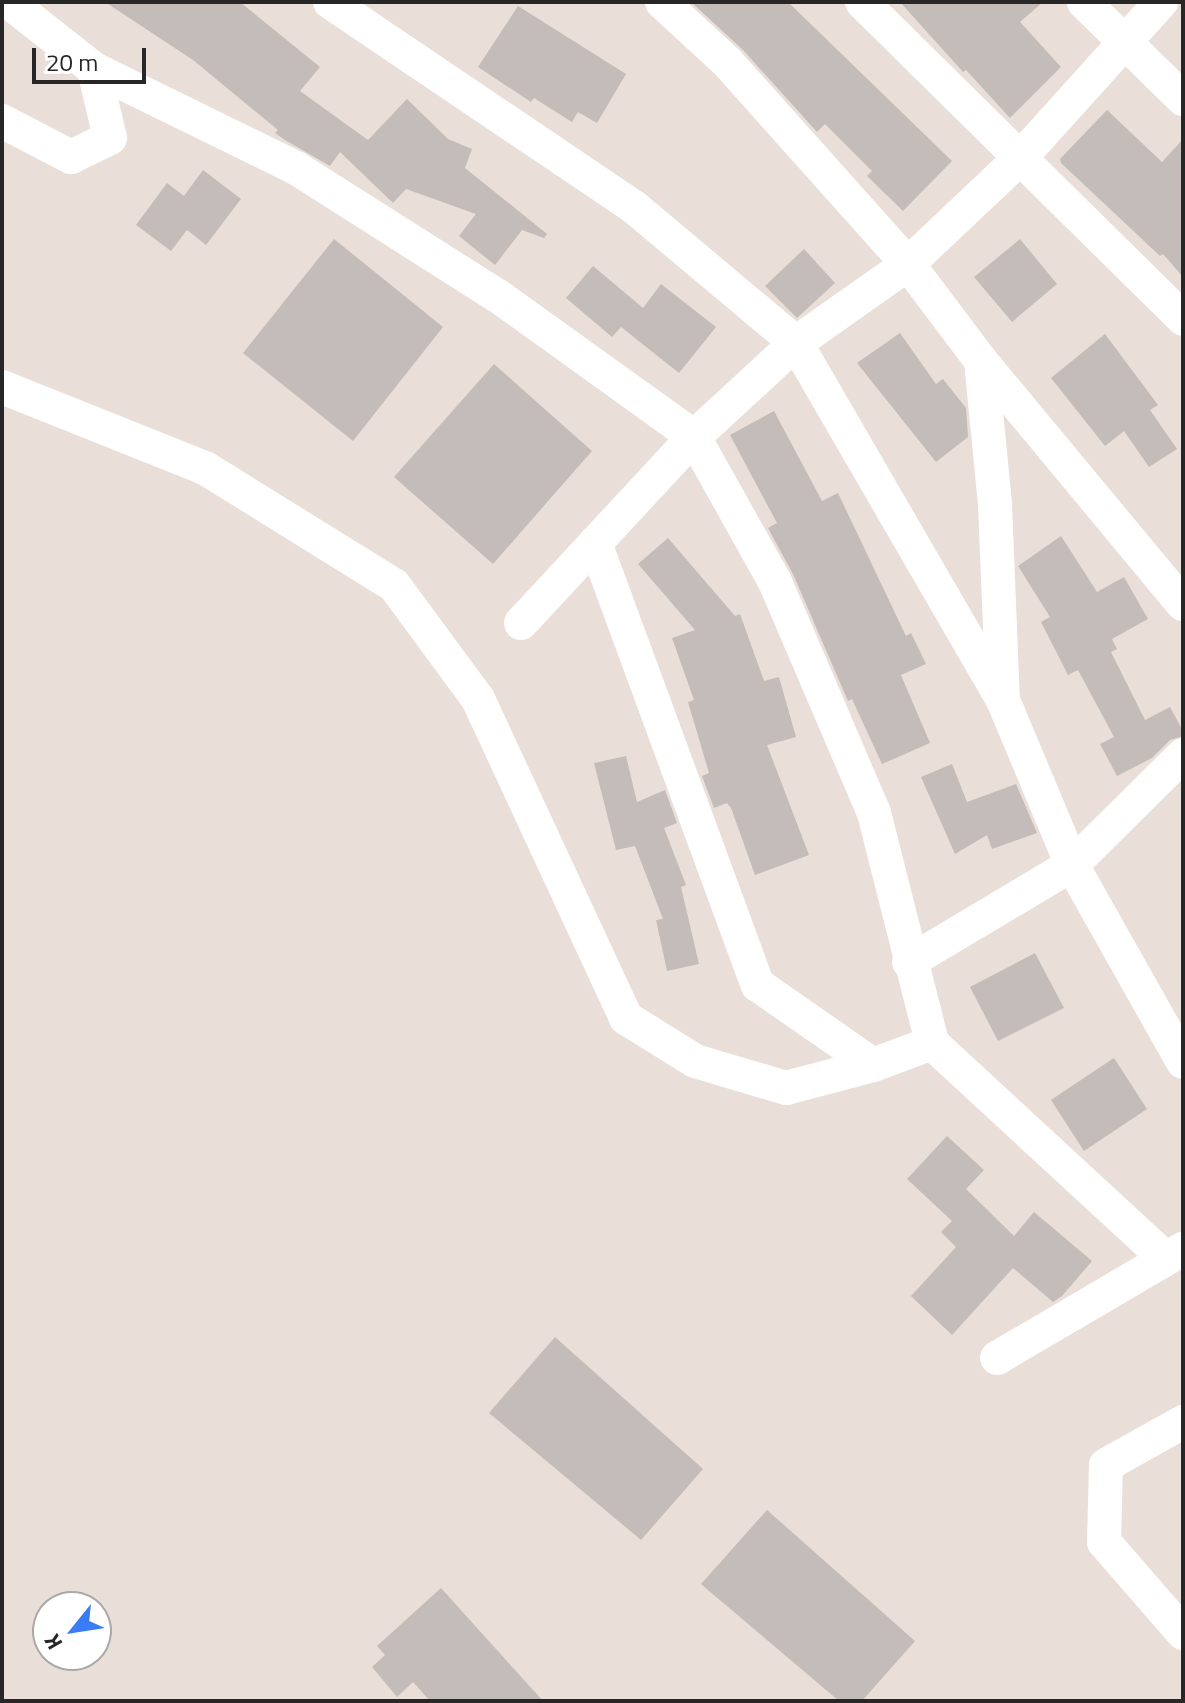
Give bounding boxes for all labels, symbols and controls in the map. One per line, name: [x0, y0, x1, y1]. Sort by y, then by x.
scale bar: [36, 32, 150, 82]
text: 20 m: [46, 44, 98, 80]
north arrow: [32, 1591, 112, 1671]
text: K: [35, 1628, 71, 1656]

